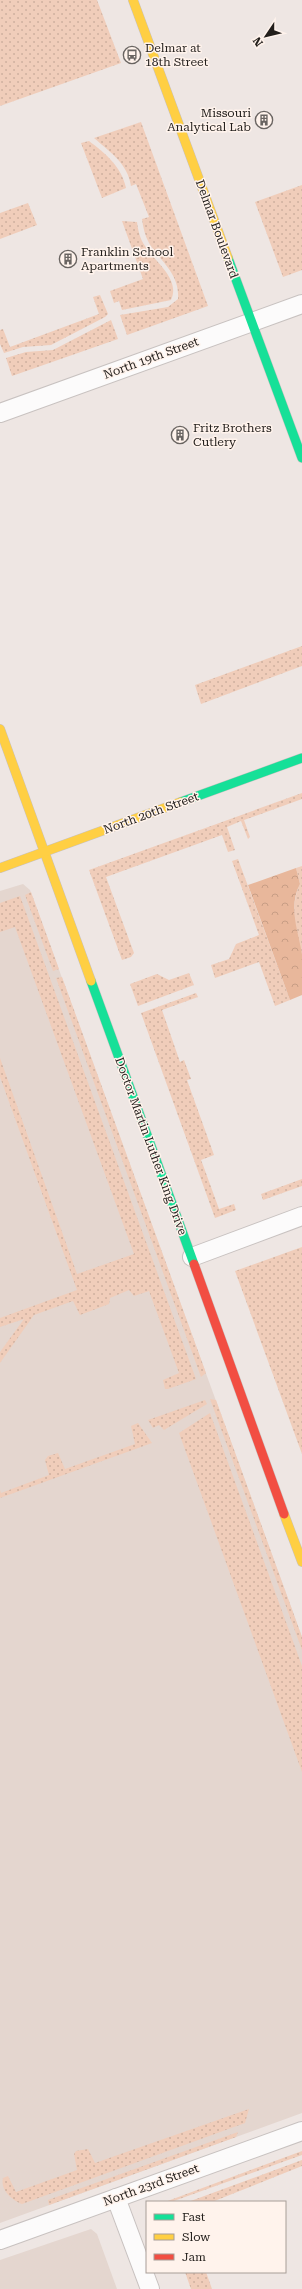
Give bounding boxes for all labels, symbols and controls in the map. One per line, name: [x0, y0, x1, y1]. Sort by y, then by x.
north arrow: [246, 16, 286, 56]
text: N: [250, 34, 266, 49]
place label: Delmar at 18th Street: [145, 41, 209, 69]
bus stop icon: Delmar at 18th Street: [122, 45, 142, 65]
place label: Missouri Analytical Lab: [167, 106, 251, 134]
building icon: Missouri Analytical Lab: [254, 110, 274, 130]
street label: Delmar Boulevard: [193, 178, 241, 280]
place label: Franklin School Apartments: [81, 245, 173, 273]
building icon: Franklin School Apartments: [58, 249, 78, 269]
street label: North 19th Street: [101, 334, 201, 382]
place label: Fritz Brothers Cutlery: [193, 421, 272, 449]
building icon: Fritz Brothers Cutlery: [170, 425, 190, 445]
street label: North 20th Street: [101, 789, 201, 837]
street label: Doctor Martin Luther King Drive: [112, 1055, 190, 1237]
street label: North 23rd Street: [101, 2161, 201, 2209]
legend: [146, 2201, 286, 2273]
text: Fast: [182, 2210, 206, 2224]
text: Slow: [182, 2230, 210, 2244]
text: Jam: [182, 2250, 206, 2264]

